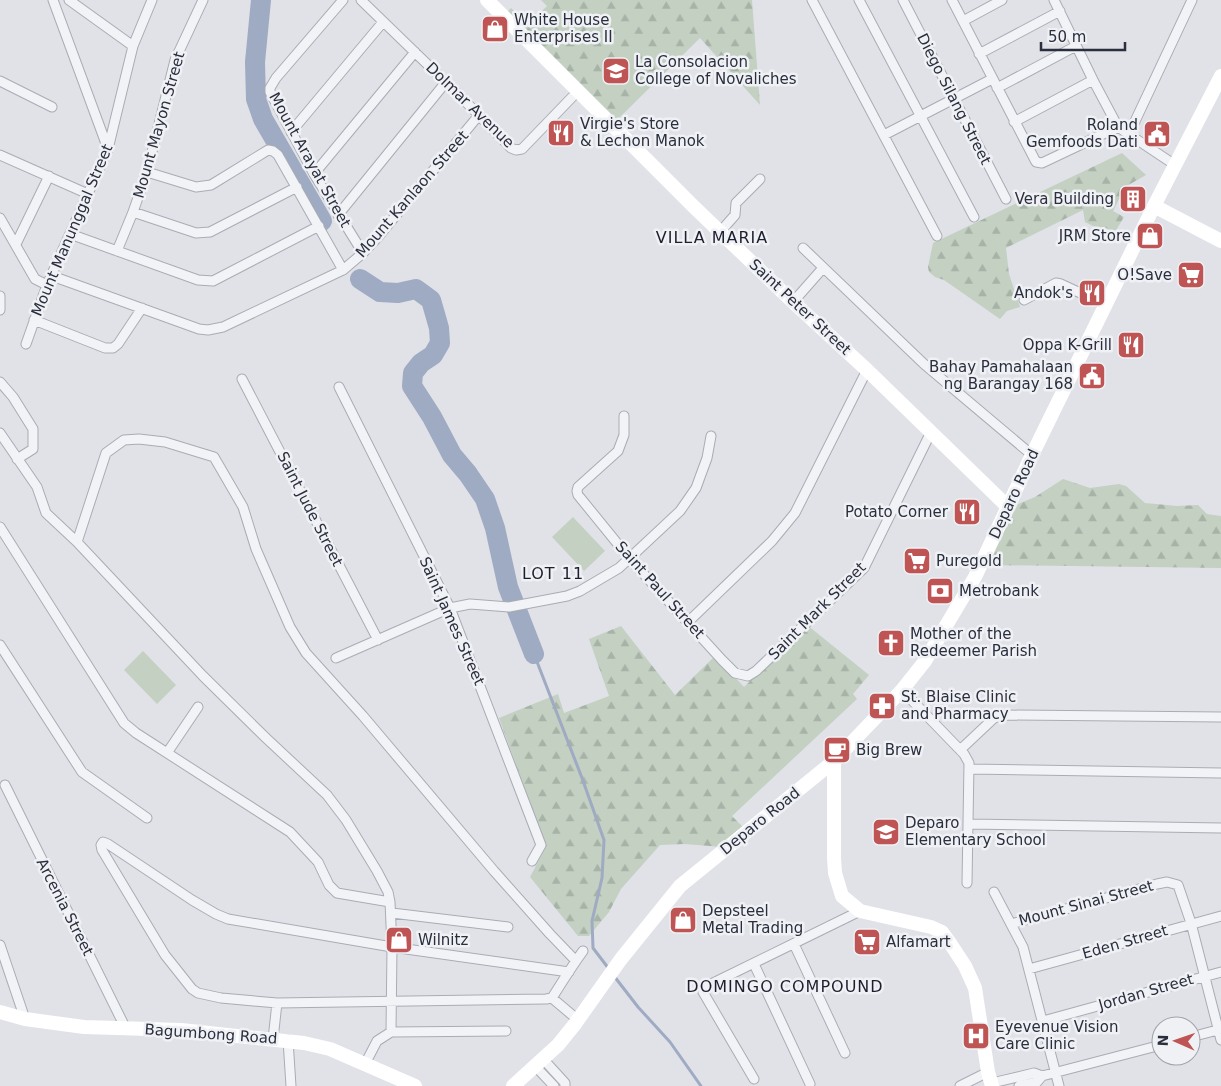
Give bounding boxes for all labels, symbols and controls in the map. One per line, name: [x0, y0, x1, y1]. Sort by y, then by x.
place label: White House Enterprises II: [514, 11, 613, 46]
shop icon: White House Enterprises II: [480, 14, 510, 44]
scale bar: [1041, 20, 1125, 52]
text: 50 m: [1048, 28, 1086, 46]
street label: Diego Silang Street: [913, 30, 995, 168]
street label: Mount Mayon Street: [129, 49, 189, 200]
place label: La Consolacion College of Novaliches: [635, 53, 797, 88]
school or university icon: La Consolacion College of Novaliches: [601, 56, 631, 86]
street label: Dolmar Avenue: [422, 58, 518, 152]
street label: Mount Arayat Street: [265, 89, 355, 231]
place label: Virgie's Store & Lechon Manok: [580, 115, 705, 150]
place label: Roland Gemfoods Dati: [1026, 116, 1138, 151]
restaurant icon: Virgie's Store & Lechon Manok: [546, 118, 576, 148]
public building icon: Roland Gemfoods Dati: [1142, 119, 1172, 149]
street label: Mount Kanlaon Street: [352, 127, 472, 261]
street label: Mount Manunggal Street: [28, 141, 117, 319]
building icon: Vera Building: [1118, 184, 1148, 214]
place label: Vera Building: [1015, 190, 1114, 208]
shop icon: JRM Store: [1135, 221, 1165, 251]
place label: JRM Store: [1058, 227, 1131, 245]
district label: VILLA MARIA: [656, 228, 768, 247]
street label: Saint Peter Street: [745, 255, 855, 359]
supermarket icon: O!Save: [1176, 260, 1206, 290]
place label: O!Save: [1117, 266, 1172, 284]
restaurant icon: Andok's: [1077, 278, 1107, 308]
place label: Andok's: [1014, 284, 1073, 302]
restaurant icon: Oppa K-Grill: [1116, 330, 1146, 360]
place label: Oppa K-Grill: [1023, 336, 1112, 354]
place label: Bahay Pamahalaan ng Barangay 168: [929, 358, 1073, 393]
public building icon: Bahay Pamahalaan ng Barangay 168: [1077, 361, 1107, 391]
street label: Deparo Road: [985, 446, 1043, 542]
street label: Saint Jude Street: [273, 449, 347, 569]
restaurant icon: Potato Corner: [952, 497, 982, 527]
place label: Potato Corner: [845, 503, 949, 521]
street label: Saint Paul Street: [612, 538, 708, 642]
supermarket icon: Puregold: [902, 546, 932, 576]
place label: Puregold: [936, 552, 1002, 570]
street label: Saint James Street: [416, 554, 488, 688]
street label: Saint Mark Street: [765, 558, 870, 663]
district label: LOT 11: [522, 564, 584, 583]
bank icon: Metrobank: [925, 576, 955, 606]
place label: Metrobank: [959, 582, 1039, 600]
place label: Mother of the Redeemer Parish: [910, 625, 1037, 660]
church icon: Mother of the Redeemer Parish: [876, 628, 906, 658]
place label: St. Blaise Clinic and Pharmacy: [901, 688, 1016, 723]
pharmacy icon: St. Blaise Clinic and Pharmacy: [867, 691, 897, 721]
cafe icon: Big Brew: [822, 735, 852, 765]
place label: Big Brew: [856, 741, 922, 759]
street label: Deparo Road: [717, 784, 803, 858]
place label: Deparo Elementary School: [905, 814, 1046, 849]
school or university icon: Deparo Elementary School: [871, 817, 901, 847]
street label: Arcenia Street: [33, 855, 97, 959]
street label: Mount Sinai Street: [1017, 876, 1155, 930]
place label: Depsteel Metal Trading: [702, 902, 803, 937]
shop icon: Depsteel Metal Trading: [668, 905, 698, 935]
street label: Eden Street: [1080, 921, 1170, 963]
shop icon: Wilnitz: [384, 925, 414, 955]
supermarket icon: Alfamart: [852, 927, 882, 957]
place label: Wilnitz: [418, 931, 468, 949]
place label: Alfamart: [886, 933, 951, 951]
street label: Jordan Street: [1095, 970, 1196, 1014]
district label: DOMINGO COMPOUND: [686, 977, 884, 996]
north arrow: [1151, 1016, 1201, 1066]
place label: Eyevenue Vision Care Clinic: [995, 1018, 1118, 1053]
street label: Bagumbong Road: [144, 1020, 278, 1048]
hospital icon: Eyevenue Vision Care Clinic: [961, 1021, 991, 1051]
text: N: [1155, 1034, 1171, 1047]

